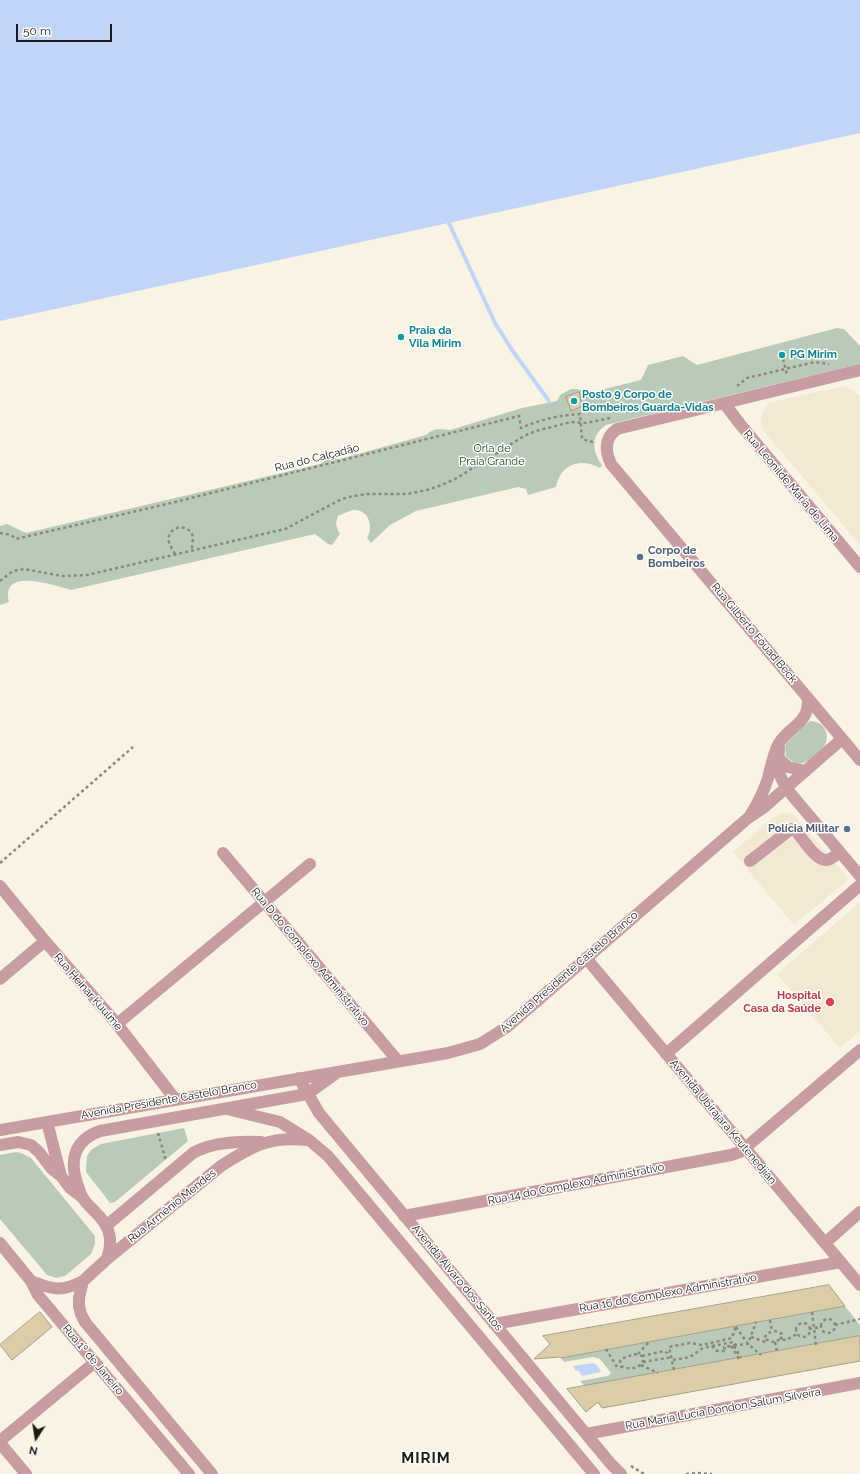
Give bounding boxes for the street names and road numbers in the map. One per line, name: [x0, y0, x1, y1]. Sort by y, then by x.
street label: Rua Leonilde Maria de Lima: [741, 428, 841, 544]
street label: Rua do Calçadão: [273, 441, 361, 475]
street label: Rua Gilberto Fouad Beck: [708, 580, 800, 686]
street label: Rua D do Complexo Administrativo: [248, 885, 372, 1029]
street label: Avenida Presidente Castelo Branco: [497, 909, 641, 1035]
street label: Rua Heinar Kuulme: [51, 951, 125, 1033]
street label: Avenida Ubirajara Keutenedjian: [667, 1057, 779, 1187]
street label: Avenida Presidente Castelo Branco: [80, 1078, 258, 1122]
street label: Rua 14 do Complexo Administrativo: [487, 1160, 665, 1208]
street label: Rua Armênio Mendes: [125, 1166, 219, 1246]
street label: Avenida Álvaro dos Santos: [409, 1222, 505, 1334]
street label: Rua 16 do Complexo Administrativo: [578, 1271, 758, 1315]
street label: Rua 1º de Janeiro: [60, 1322, 126, 1398]
street label: Rua Maria Lúcia Dondon Salum Silveira: [624, 1385, 822, 1433]

